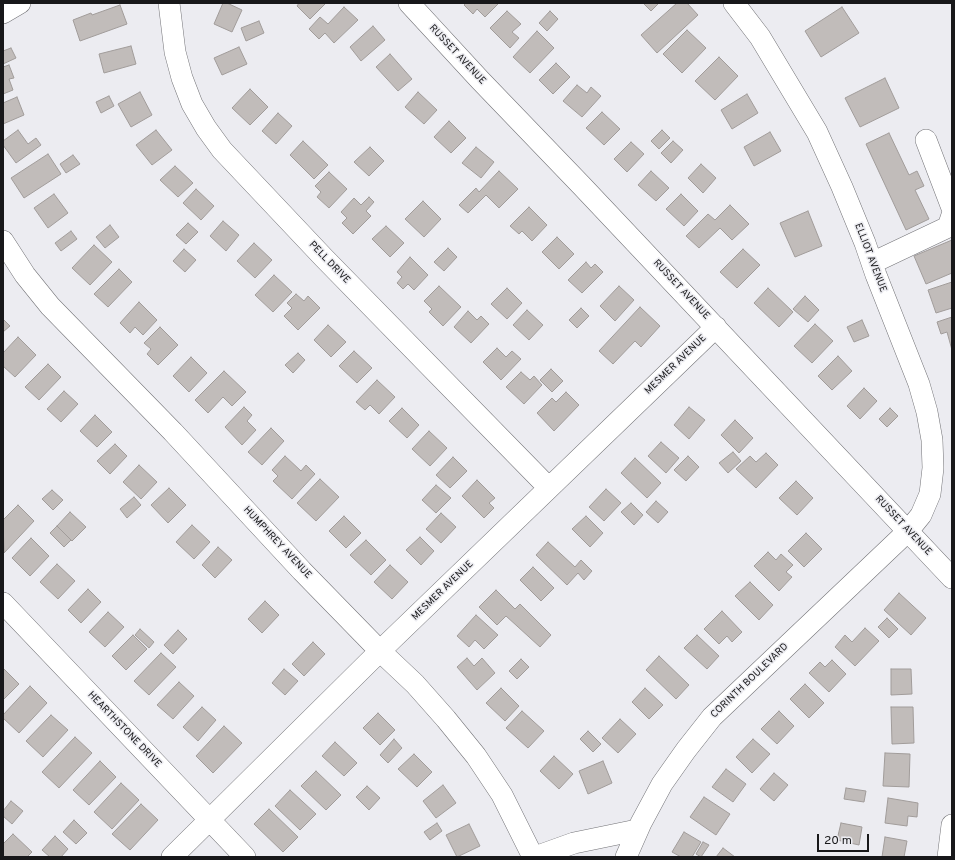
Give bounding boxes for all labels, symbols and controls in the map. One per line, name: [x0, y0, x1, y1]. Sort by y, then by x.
street label: RUSSET AVENUE: [426, 23, 488, 87]
street label: ELLIOT AVENUE: [851, 222, 889, 294]
street label: PELL DRIVE: [306, 239, 352, 287]
street label: RUSSET AVENUE: [650, 258, 712, 322]
street label: MESMER AVENUE: [643, 333, 709, 397]
street label: RUSSET AVENUE: [872, 494, 934, 558]
street label: HUMPHREY AVENUE: [240, 504, 314, 582]
street label: MESMER AVENUE: [410, 559, 476, 623]
street label: CORINTH BOULEVARD: [709, 641, 791, 721]
street label: HEARTHSTONE DRIVE: [85, 689, 163, 771]
scale bar: [819, 826, 871, 852]
text: 20 m: [824, 833, 852, 849]

